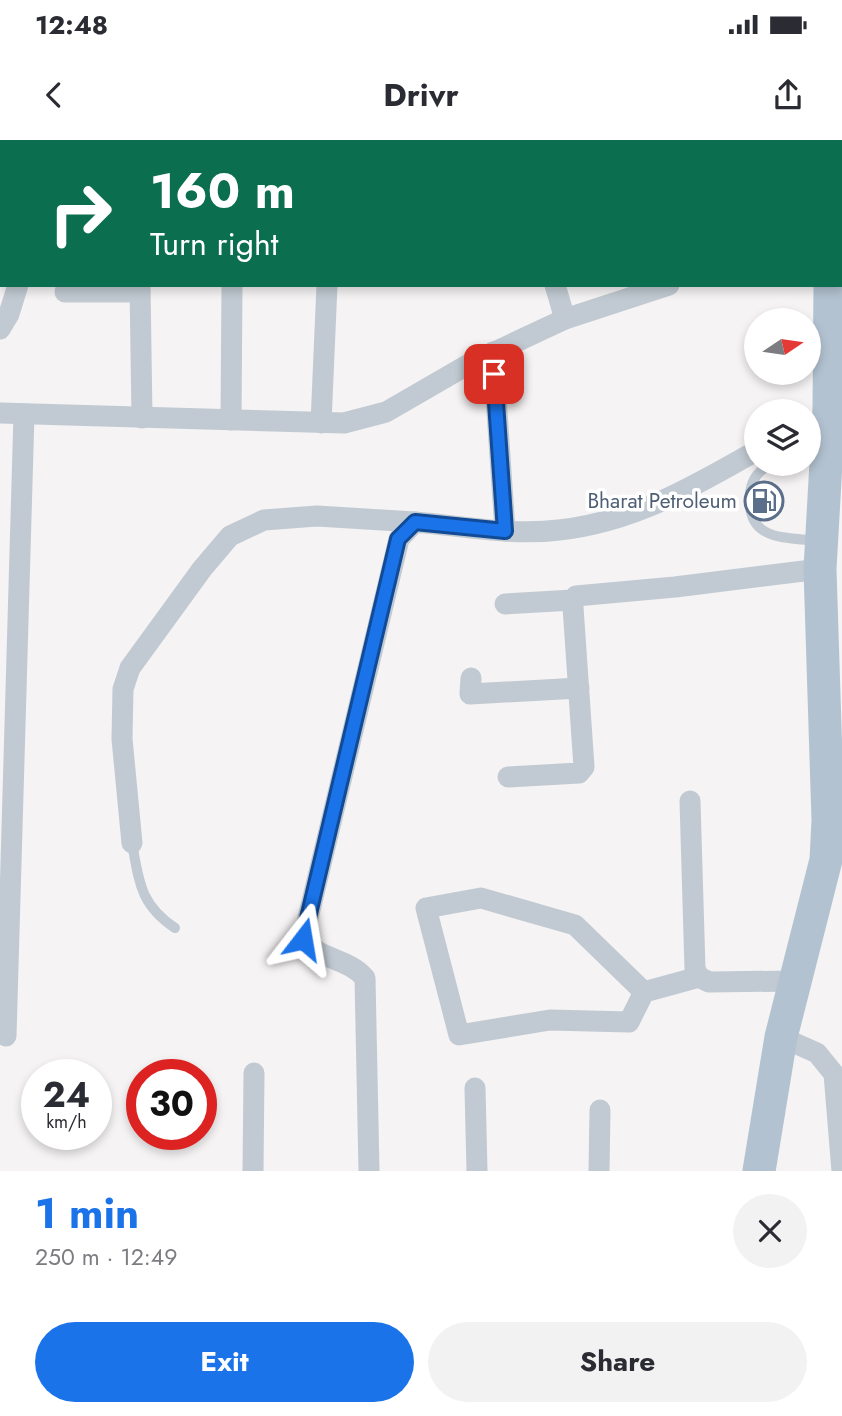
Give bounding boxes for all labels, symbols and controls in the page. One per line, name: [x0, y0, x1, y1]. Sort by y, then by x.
text: 12:48: [35, 6, 108, 44]
text: Drivr: [383, 72, 459, 118]
icon: back: [35, 76, 73, 114]
icon: share: [769, 76, 807, 114]
text: 160 m: [150, 156, 295, 226]
icon: right: [35, 168, 126, 259]
text: Turn right: [150, 221, 279, 267]
north arrow: [744, 308, 821, 385]
map controls: [744, 308, 821, 476]
pin: [464, 344, 524, 404]
icon: arrive: [475, 355, 513, 393]
button: layers: [744, 399, 821, 476]
fuel station icon: Bharat Petroleum: [743, 480, 785, 522]
place label: Bharat Petroleum: [587, 486, 737, 516]
position arrow: [266, 902, 340, 976]
speed limit sign: 30: [126, 1059, 217, 1150]
text: 24: [43, 1070, 90, 1120]
text: km/h: [46, 1109, 87, 1135]
text: 1 min: [35, 1183, 139, 1244]
button: close: [733, 1194, 807, 1268]
text: 250 m · 12:49: [35, 1240, 177, 1274]
button: Exit: [35, 1322, 414, 1402]
button: Share: [428, 1322, 807, 1402]

